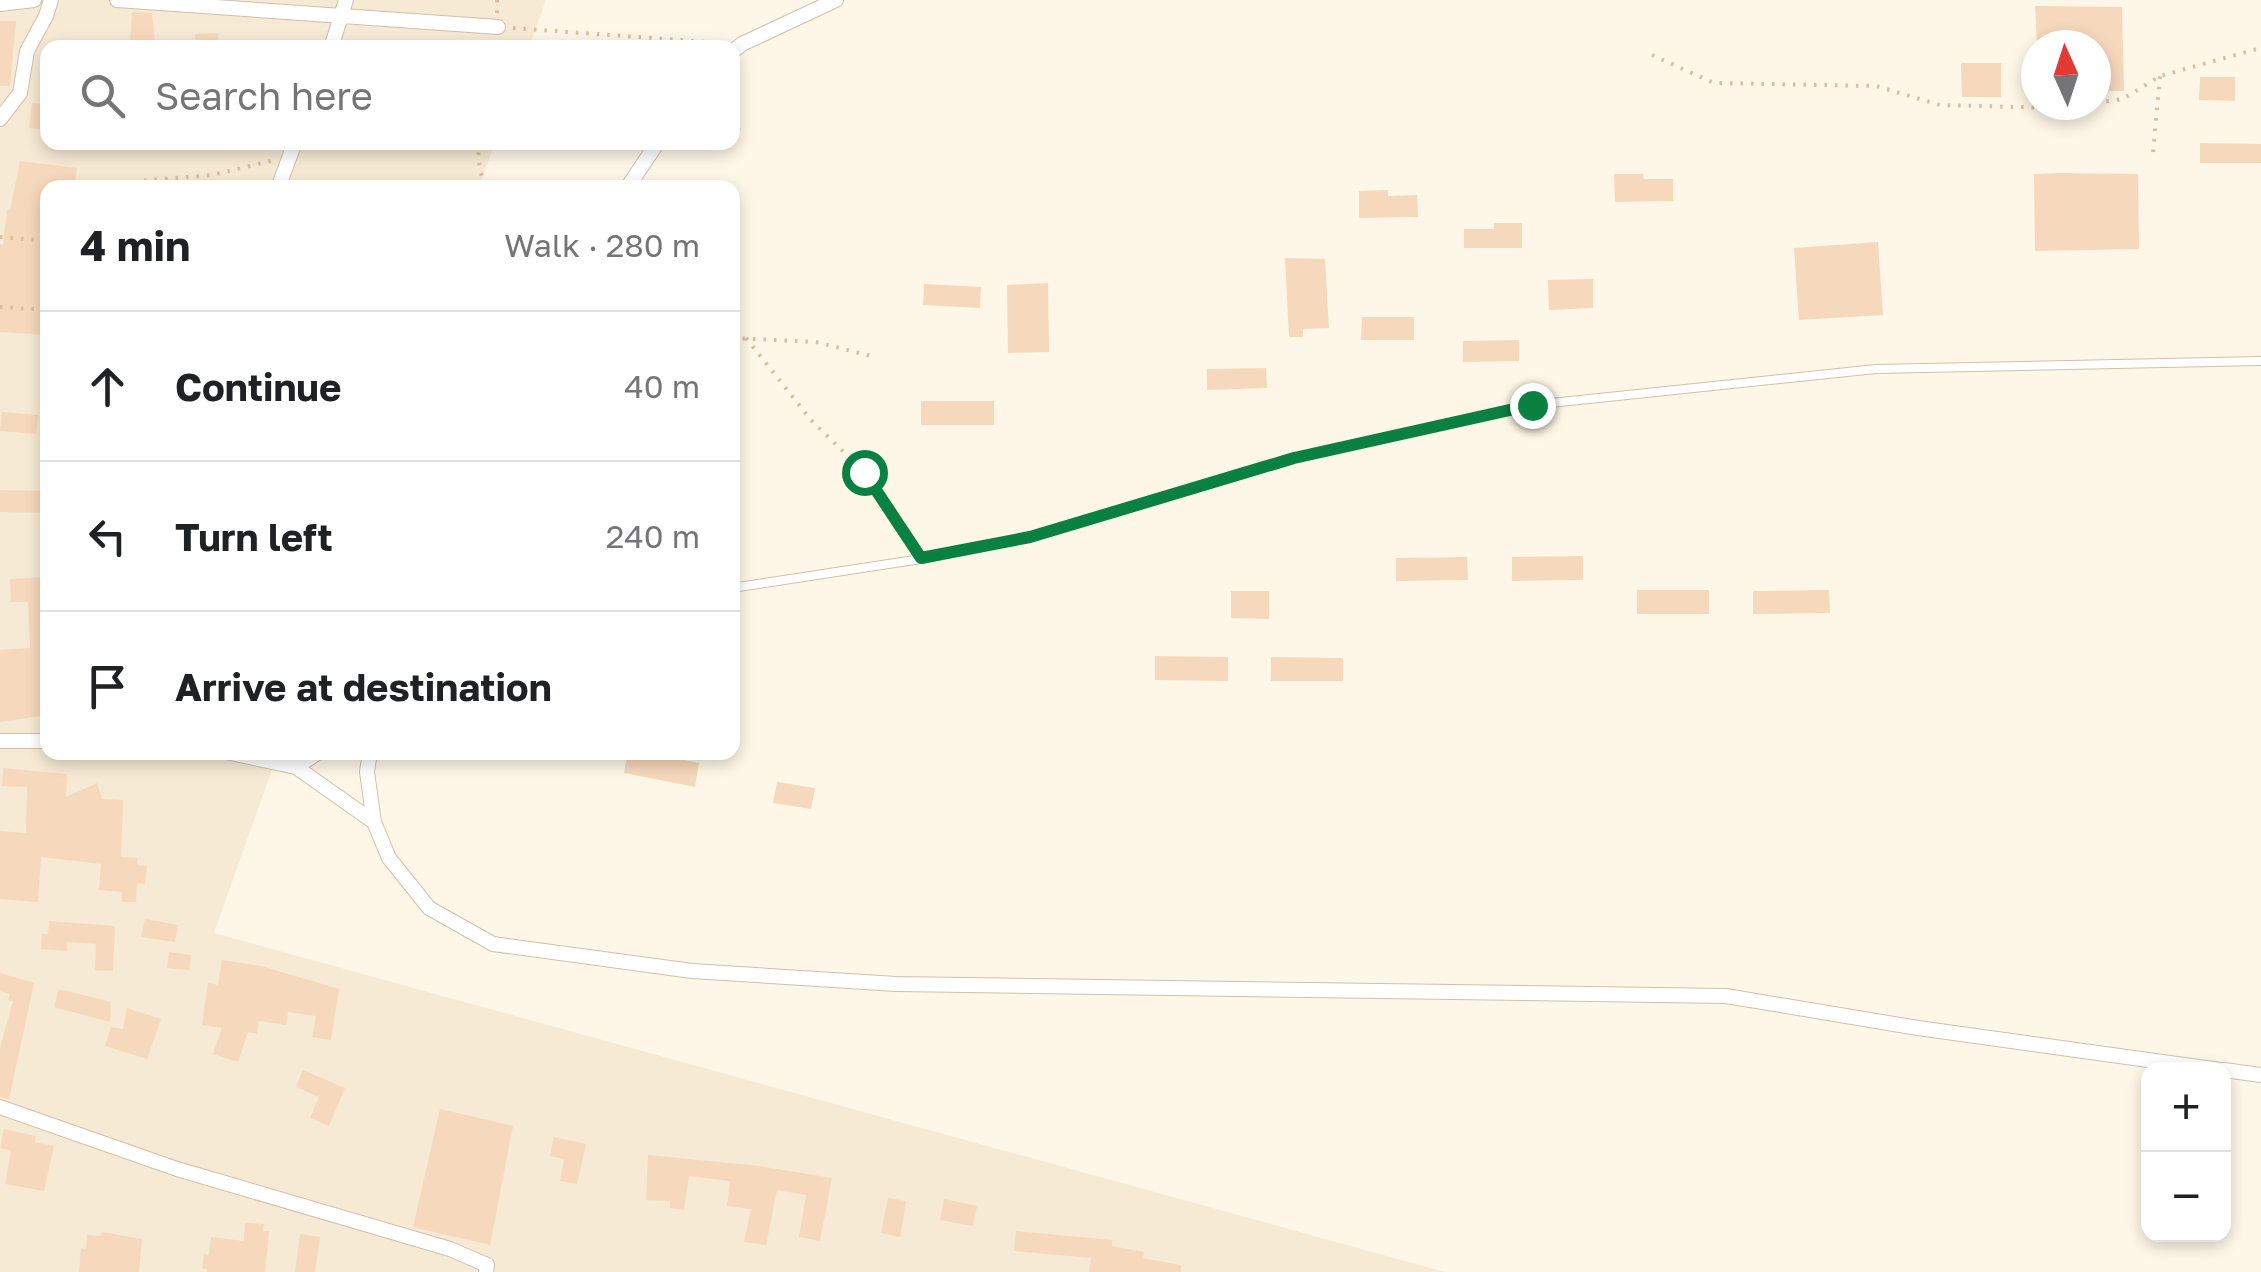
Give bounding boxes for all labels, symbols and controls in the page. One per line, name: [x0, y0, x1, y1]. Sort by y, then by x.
north arrow: [2021, 30, 2111, 120]
search box: [40, 40, 740, 150]
icon: search: [75, 68, 130, 123]
text: Search here: [155, 73, 373, 118]
text: 4 min: [80, 220, 190, 270]
text: Walk · 280 m: [504, 226, 700, 264]
icon: ahead: [80, 359, 135, 414]
text: Continue: [175, 364, 341, 409]
text: 40 m: [624, 367, 700, 405]
route end: [1510, 383, 1556, 429]
route start: [842, 450, 888, 496]
icon: left: [80, 509, 135, 564]
text: Turn left: [175, 514, 333, 559]
text: 240 m: [606, 517, 700, 555]
icon: arrive: [80, 659, 135, 714]
text: Arrive at destination: [175, 664, 552, 709]
map controls: [2141, 1062, 2231, 1242]
button: +: [2141, 1062, 2231, 1152]
button: −: [2141, 1152, 2231, 1242]

